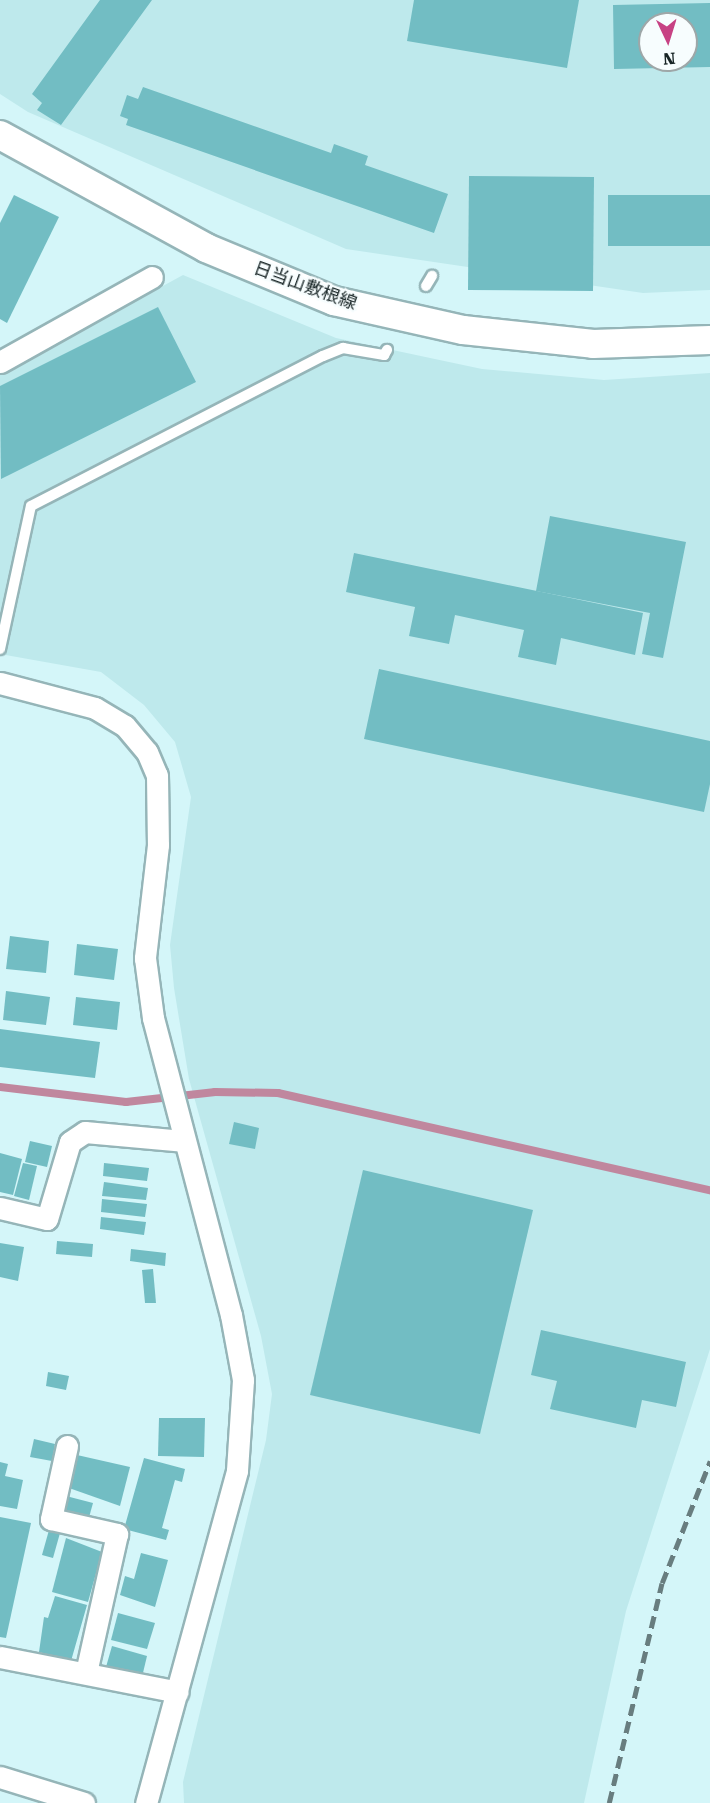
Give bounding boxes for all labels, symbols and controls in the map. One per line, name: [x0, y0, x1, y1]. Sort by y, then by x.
north arrow: [638, 12, 698, 72]
text: N: [662, 49, 676, 68]
street label: 日当山敷根線: [251, 257, 359, 315]

